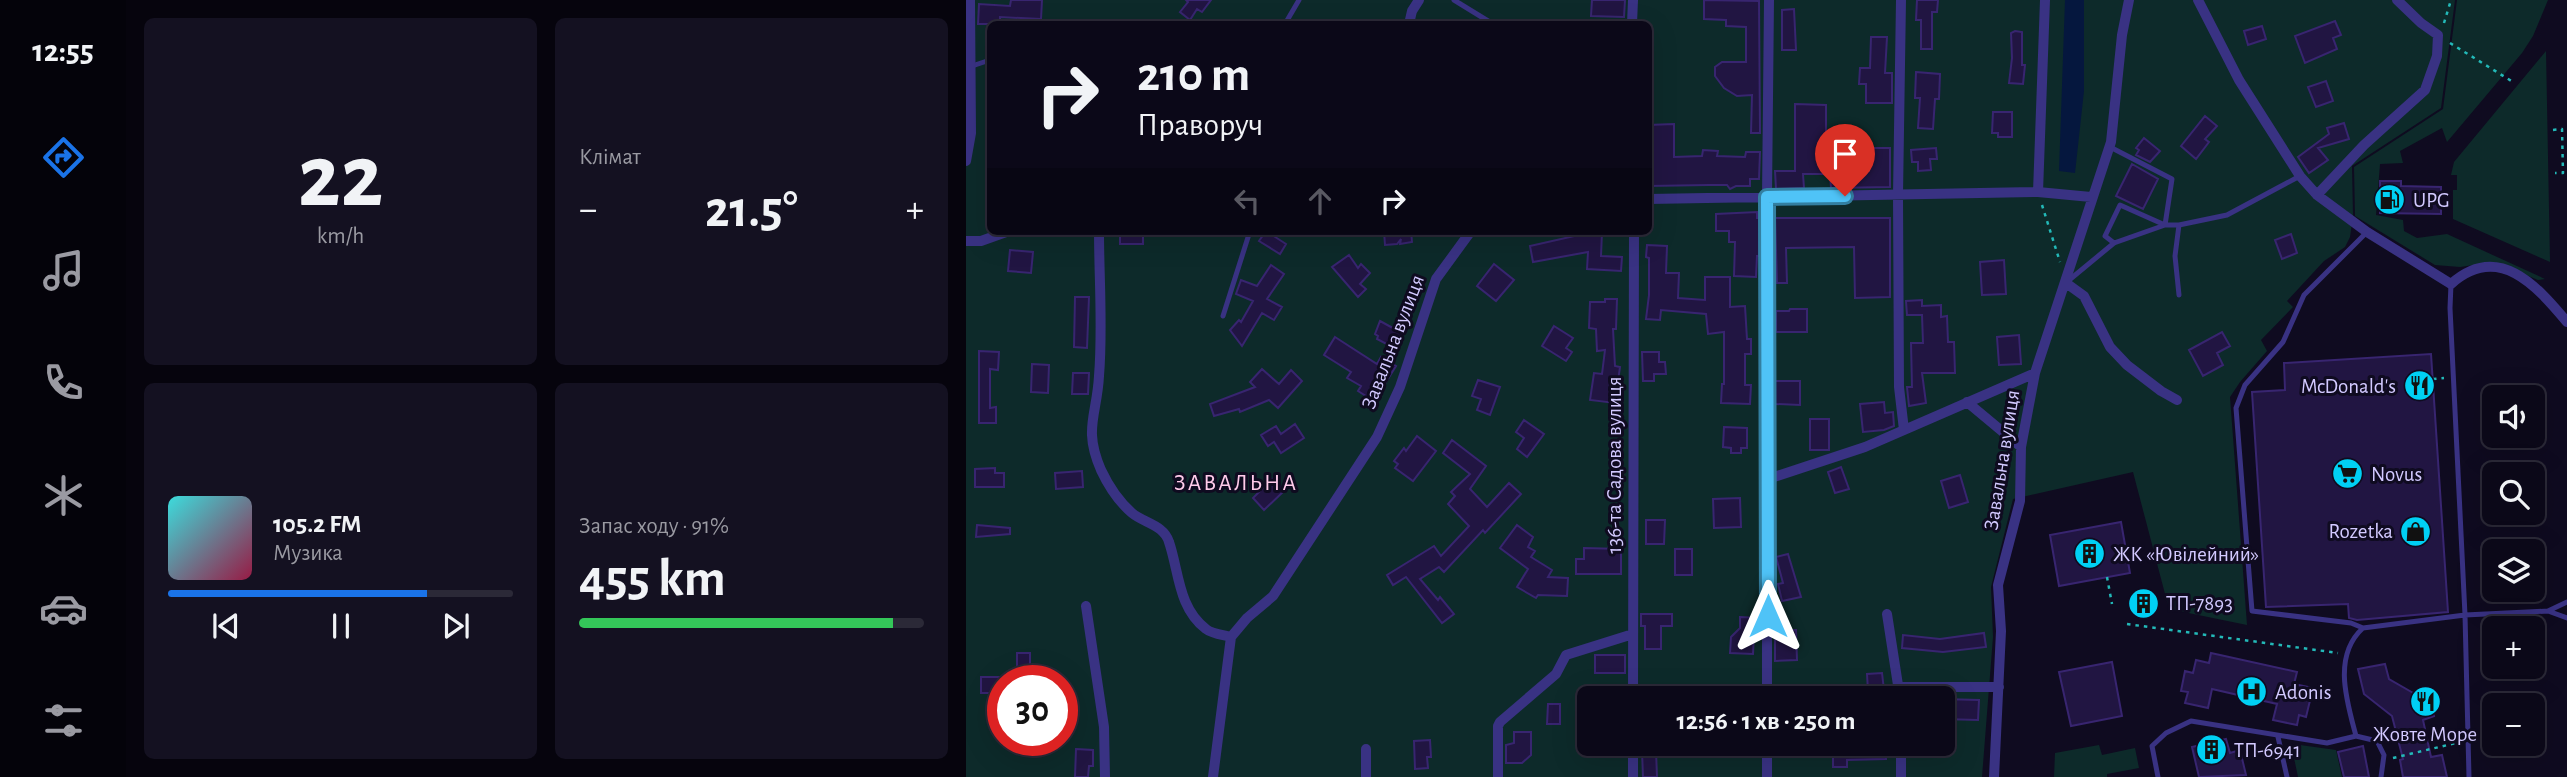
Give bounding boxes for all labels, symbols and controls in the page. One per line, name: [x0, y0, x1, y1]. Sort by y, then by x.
text: 12:55: [32, 35, 94, 67]
icon: right: [1022, 49, 1113, 140]
text: 210 m: [1137, 51, 1250, 100]
text: Праворуч: [1137, 109, 1263, 141]
pin: [1815, 124, 1875, 196]
text: 22: [298, 132, 383, 223]
icon: directions: [39, 133, 88, 182]
icon: arrive: [1826, 135, 1864, 173]
text: Клімат: [579, 146, 641, 169]
icon: left: [1228, 182, 1266, 220]
icon: ahead: [1301, 182, 1339, 220]
icon: right: [1374, 182, 1412, 220]
fuel station icon: UPG: [2373, 183, 2407, 217]
text: 21.5°: [705, 184, 798, 236]
place label: UPG: [2413, 190, 2450, 211]
text: −: [579, 191, 597, 229]
text: +: [906, 191, 924, 229]
text: km/h: [317, 225, 364, 248]
icon: music: [39, 246, 88, 295]
street label: Завальна вулиця: [1358, 272, 1428, 412]
icon: phone: [39, 358, 88, 407]
restaurant icon: McDonald's: [2402, 369, 2436, 403]
street label: 136-та Садова вулиця: [1604, 376, 1625, 554]
place label: McDonald's: [2301, 376, 2396, 397]
map controls: [2482, 385, 2545, 756]
button: sound: [2482, 385, 2545, 448]
street label: Завальна вулиця: [1981, 388, 2023, 532]
supermarket icon: Novus: [2331, 457, 2365, 491]
button: search: [2482, 462, 2545, 525]
place label: Novus: [2371, 464, 2422, 485]
icon: climate: [39, 471, 88, 520]
district label: ЗАВАЛЬНА: [1174, 472, 1298, 495]
text: 105.2 FM: [273, 511, 362, 537]
shop icon: Rozetka: [2399, 514, 2433, 548]
text: Запас ходу · 91%: [579, 515, 729, 538]
place label: Rozetka: [2328, 521, 2393, 542]
building icon: ЖК «Ювілейний»: [2073, 537, 2107, 571]
button: layers: [2482, 539, 2545, 602]
text: Музика: [273, 542, 343, 565]
place label: ЖК «Ювілейний»: [2113, 544, 2259, 565]
text: 455 km: [579, 553, 726, 605]
position arrow: [1731, 579, 1805, 653]
icon: car: [39, 584, 88, 633]
building icon: ТП-7893: [2126, 586, 2160, 620]
place label: ТП-7893: [2166, 593, 2233, 614]
icon: previous: [207, 607, 245, 645]
icon: pause: [322, 607, 360, 645]
icon: next: [437, 607, 475, 645]
button: +: [2482, 616, 2545, 679]
speed limit sign: 30: [987, 665, 1078, 756]
hospital icon: Adonis: [2235, 675, 2269, 709]
place label: Adonis: [2275, 682, 2331, 703]
restaurant icon: Жовте Море: [2408, 685, 2442, 719]
button: −: [2482, 693, 2545, 756]
icon: filters: [39, 696, 88, 745]
text: 12:56 · 1 хв · 250 m: [1676, 708, 1856, 734]
place label: Жовте Море: [2373, 724, 2477, 745]
building icon: ТП-6941: [2194, 733, 2228, 767]
place label: ТП-6941: [2234, 740, 2301, 761]

